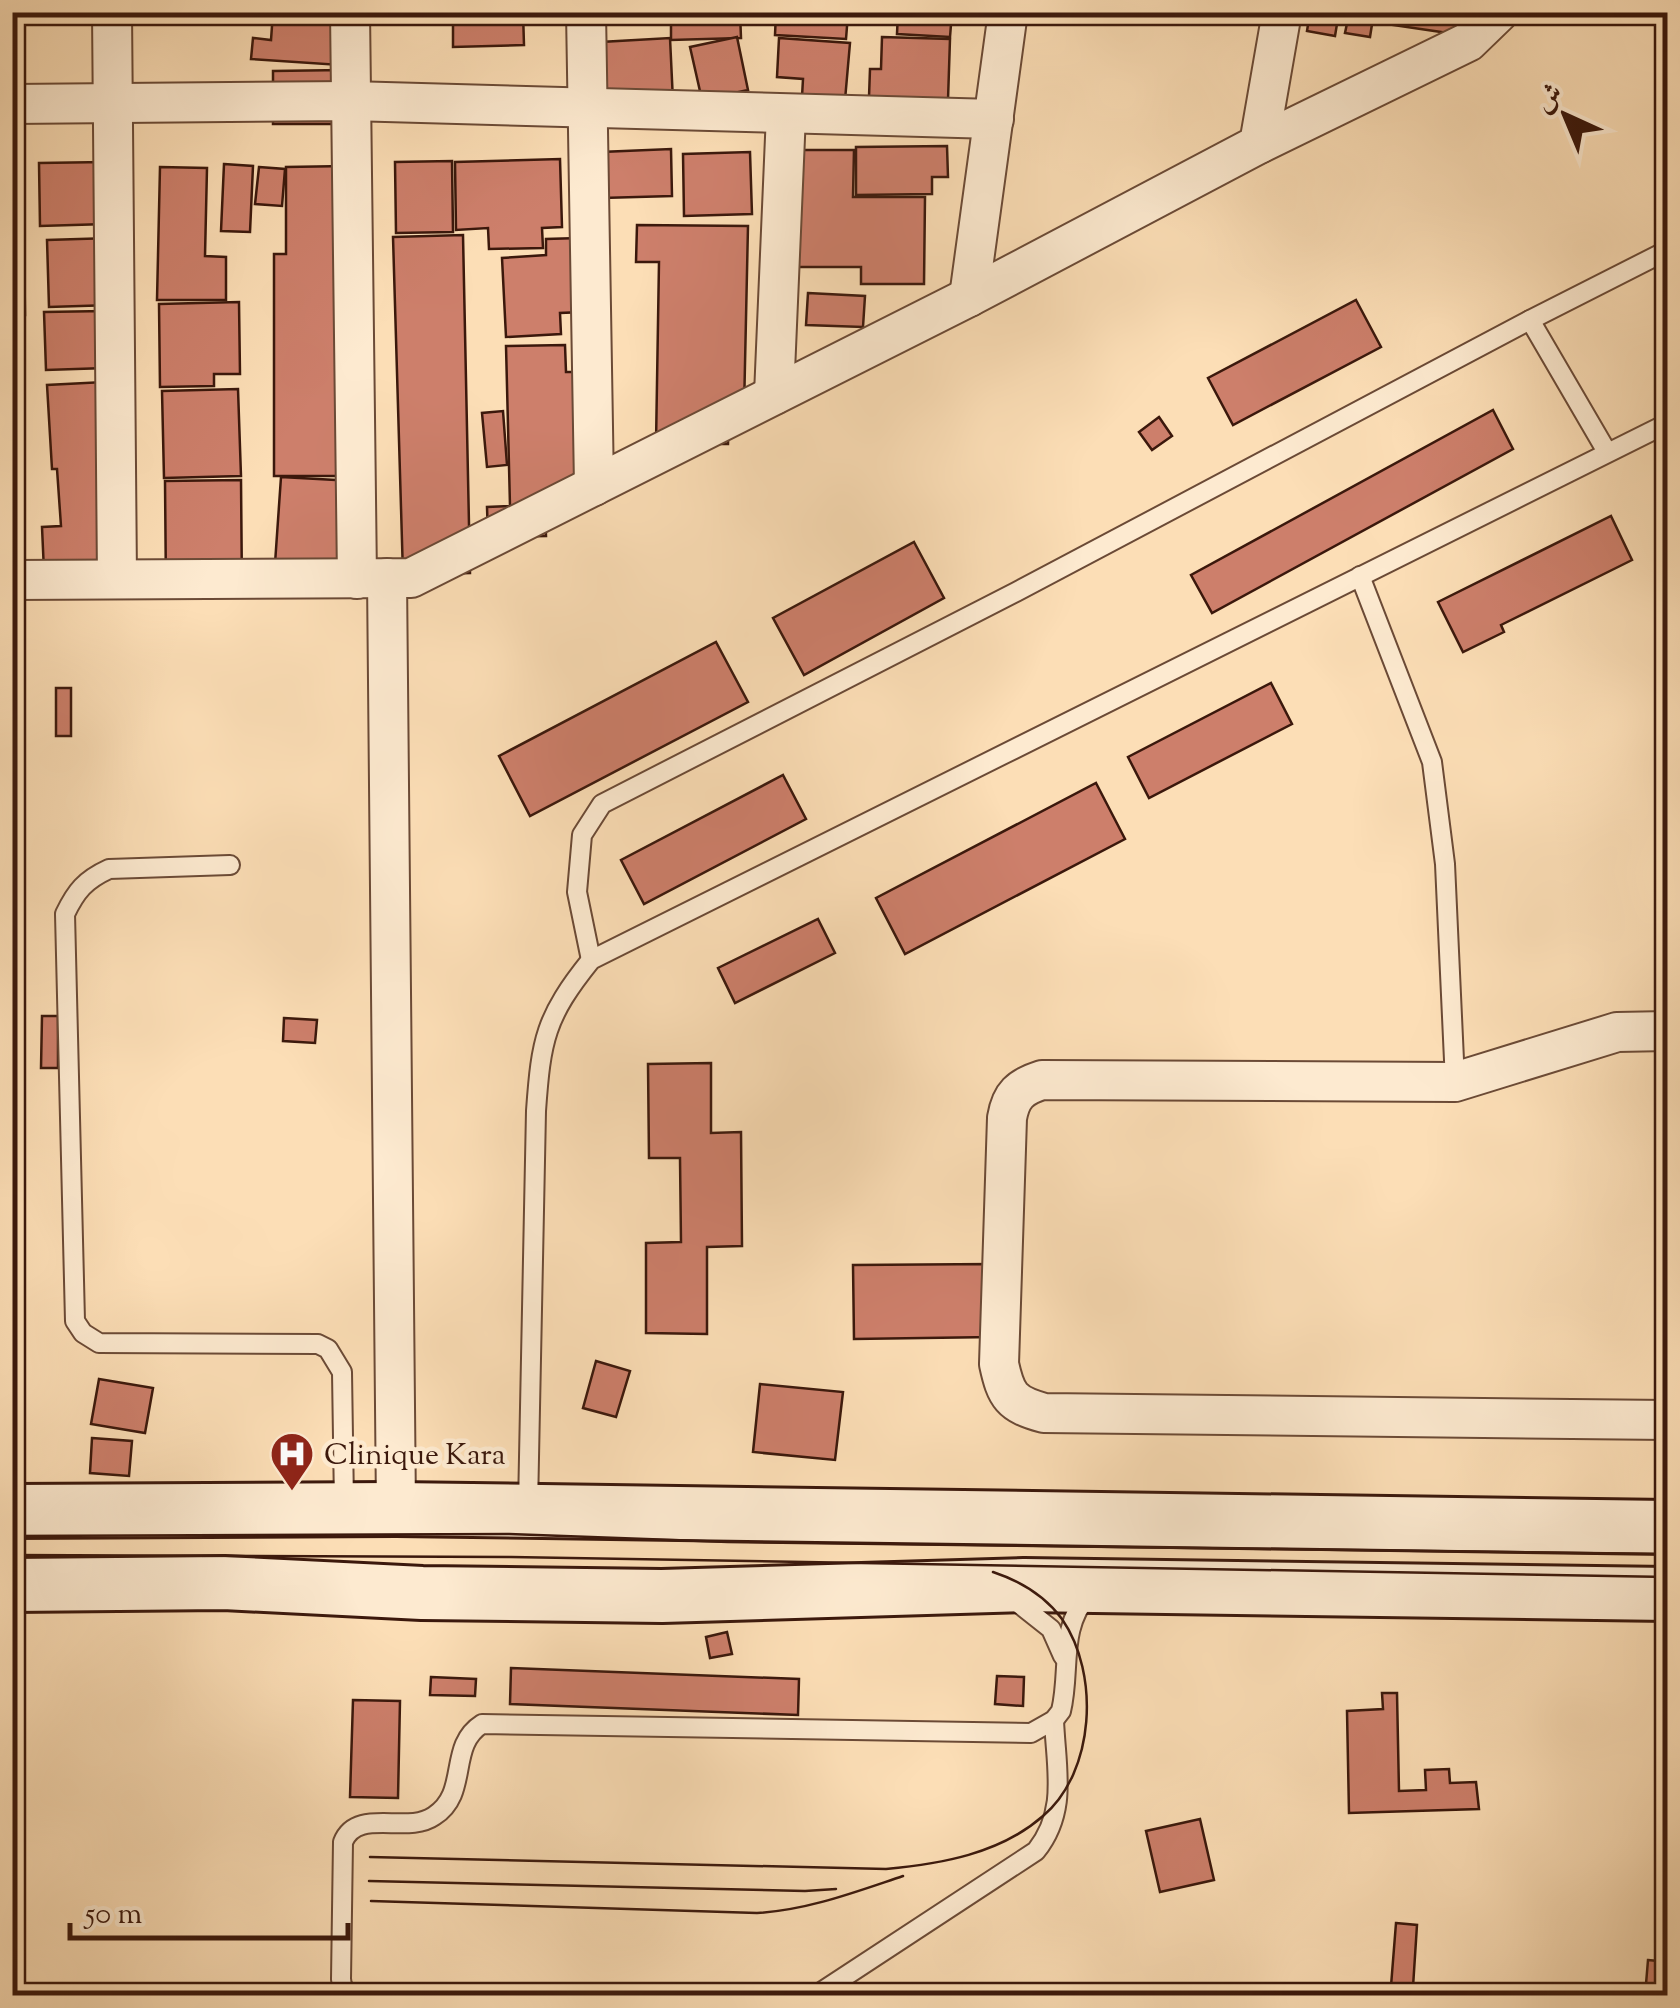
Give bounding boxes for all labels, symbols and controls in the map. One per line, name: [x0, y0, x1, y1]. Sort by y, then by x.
north arrow: [1515, 65, 1615, 165]
text: ش: [1526, 75, 1574, 123]
hospital icon: Clinique Kara: [269, 1431, 315, 1492]
place label: Clinique Kara: [324, 1435, 506, 1478]
scale bar: [70, 1878, 348, 1940]
text: 50 m: [83, 1894, 143, 1937]

